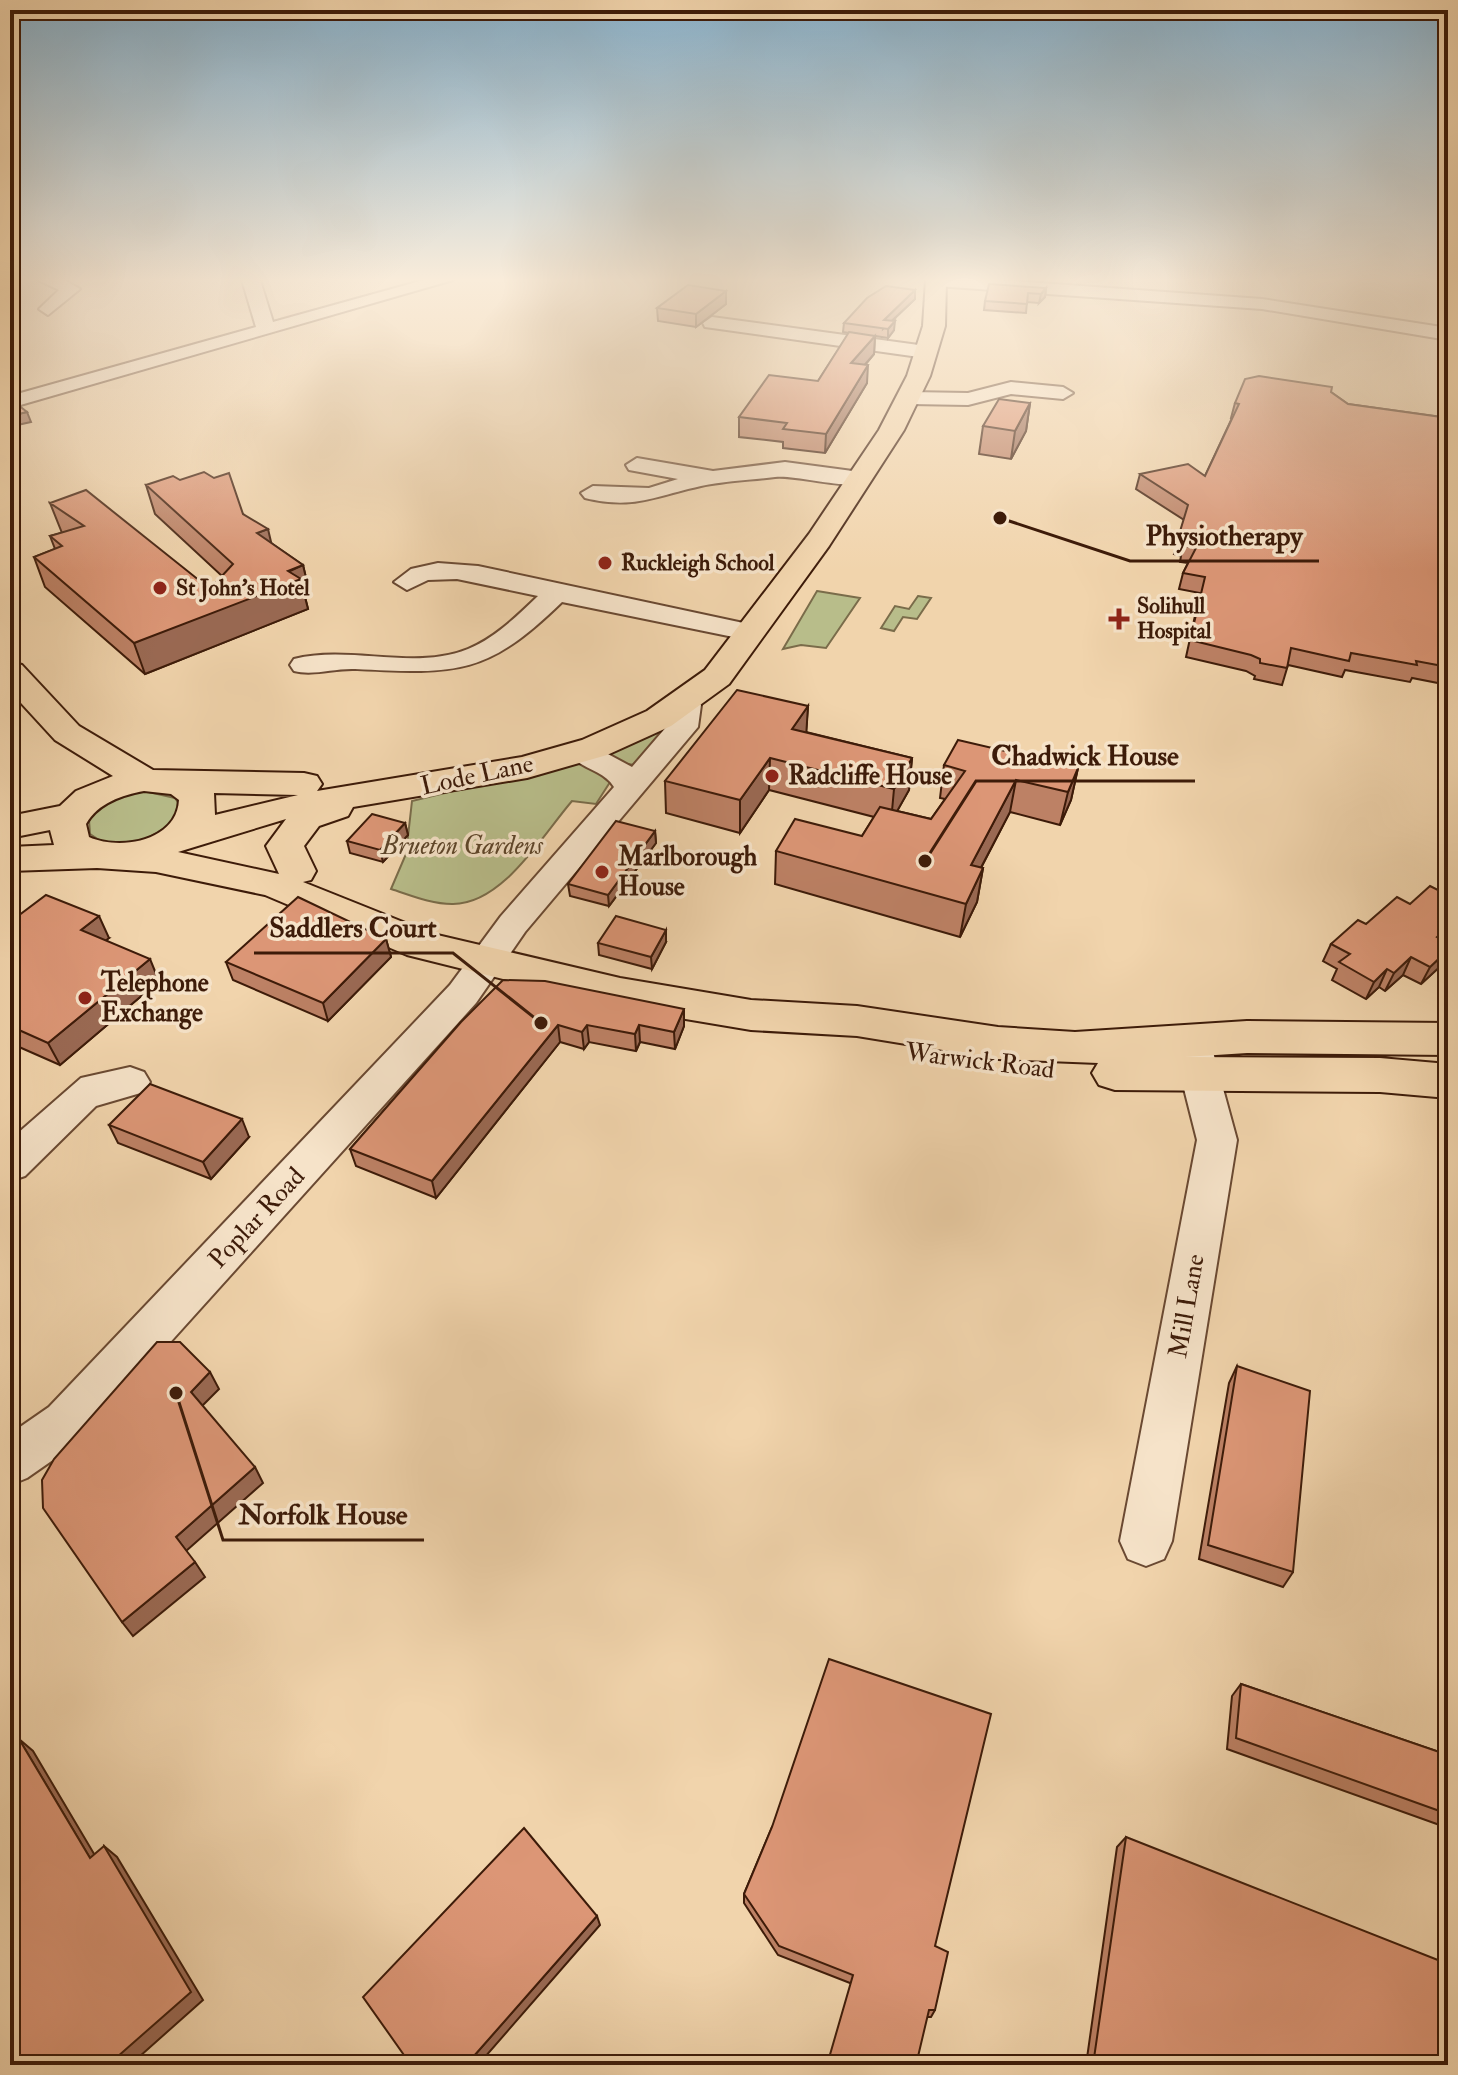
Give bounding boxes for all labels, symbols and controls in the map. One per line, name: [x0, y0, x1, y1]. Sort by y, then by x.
callout: Physiotherapy: [1130, 509, 1319, 561]
text: Physiotherapy: [1145, 519, 1304, 554]
place label: Ruckleigh School: [621, 549, 775, 578]
marker: Ruckleigh School: [596, 554, 614, 572]
place label: St John's Hotel: [176, 574, 310, 603]
marker: St John's Hotel: [151, 579, 169, 597]
place label: Solihull Hospital: [1137, 592, 1212, 646]
marker: Solihull Hospital: [1108, 608, 1130, 630]
callout: Chadwick House: [976, 729, 1195, 781]
text: Chadwick House: [991, 739, 1179, 774]
street label: Lode Lane: [418, 747, 536, 803]
place label: Radcliffe House: [788, 760, 952, 792]
marker: Radcliffe House: [763, 767, 781, 785]
park label: Brueton Gardens: [379, 830, 544, 862]
place label: Marlborough House: [617, 841, 757, 903]
marker: Marlborough House: [593, 863, 611, 881]
callout: Saddlers Court: [254, 901, 453, 953]
text: Saddlers Court: [269, 911, 437, 946]
place label: Telephone Exchange: [100, 967, 209, 1030]
marker: Telephone Exchange: [76, 989, 94, 1007]
street label: Warwick Road: [903, 1036, 1057, 1086]
street label: Poplar Road: [202, 1161, 313, 1276]
street label: Mill Lane: [1162, 1252, 1212, 1360]
callout: Norfolk House: [223, 1488, 424, 1540]
text: Norfolk House: [238, 1498, 408, 1533]

